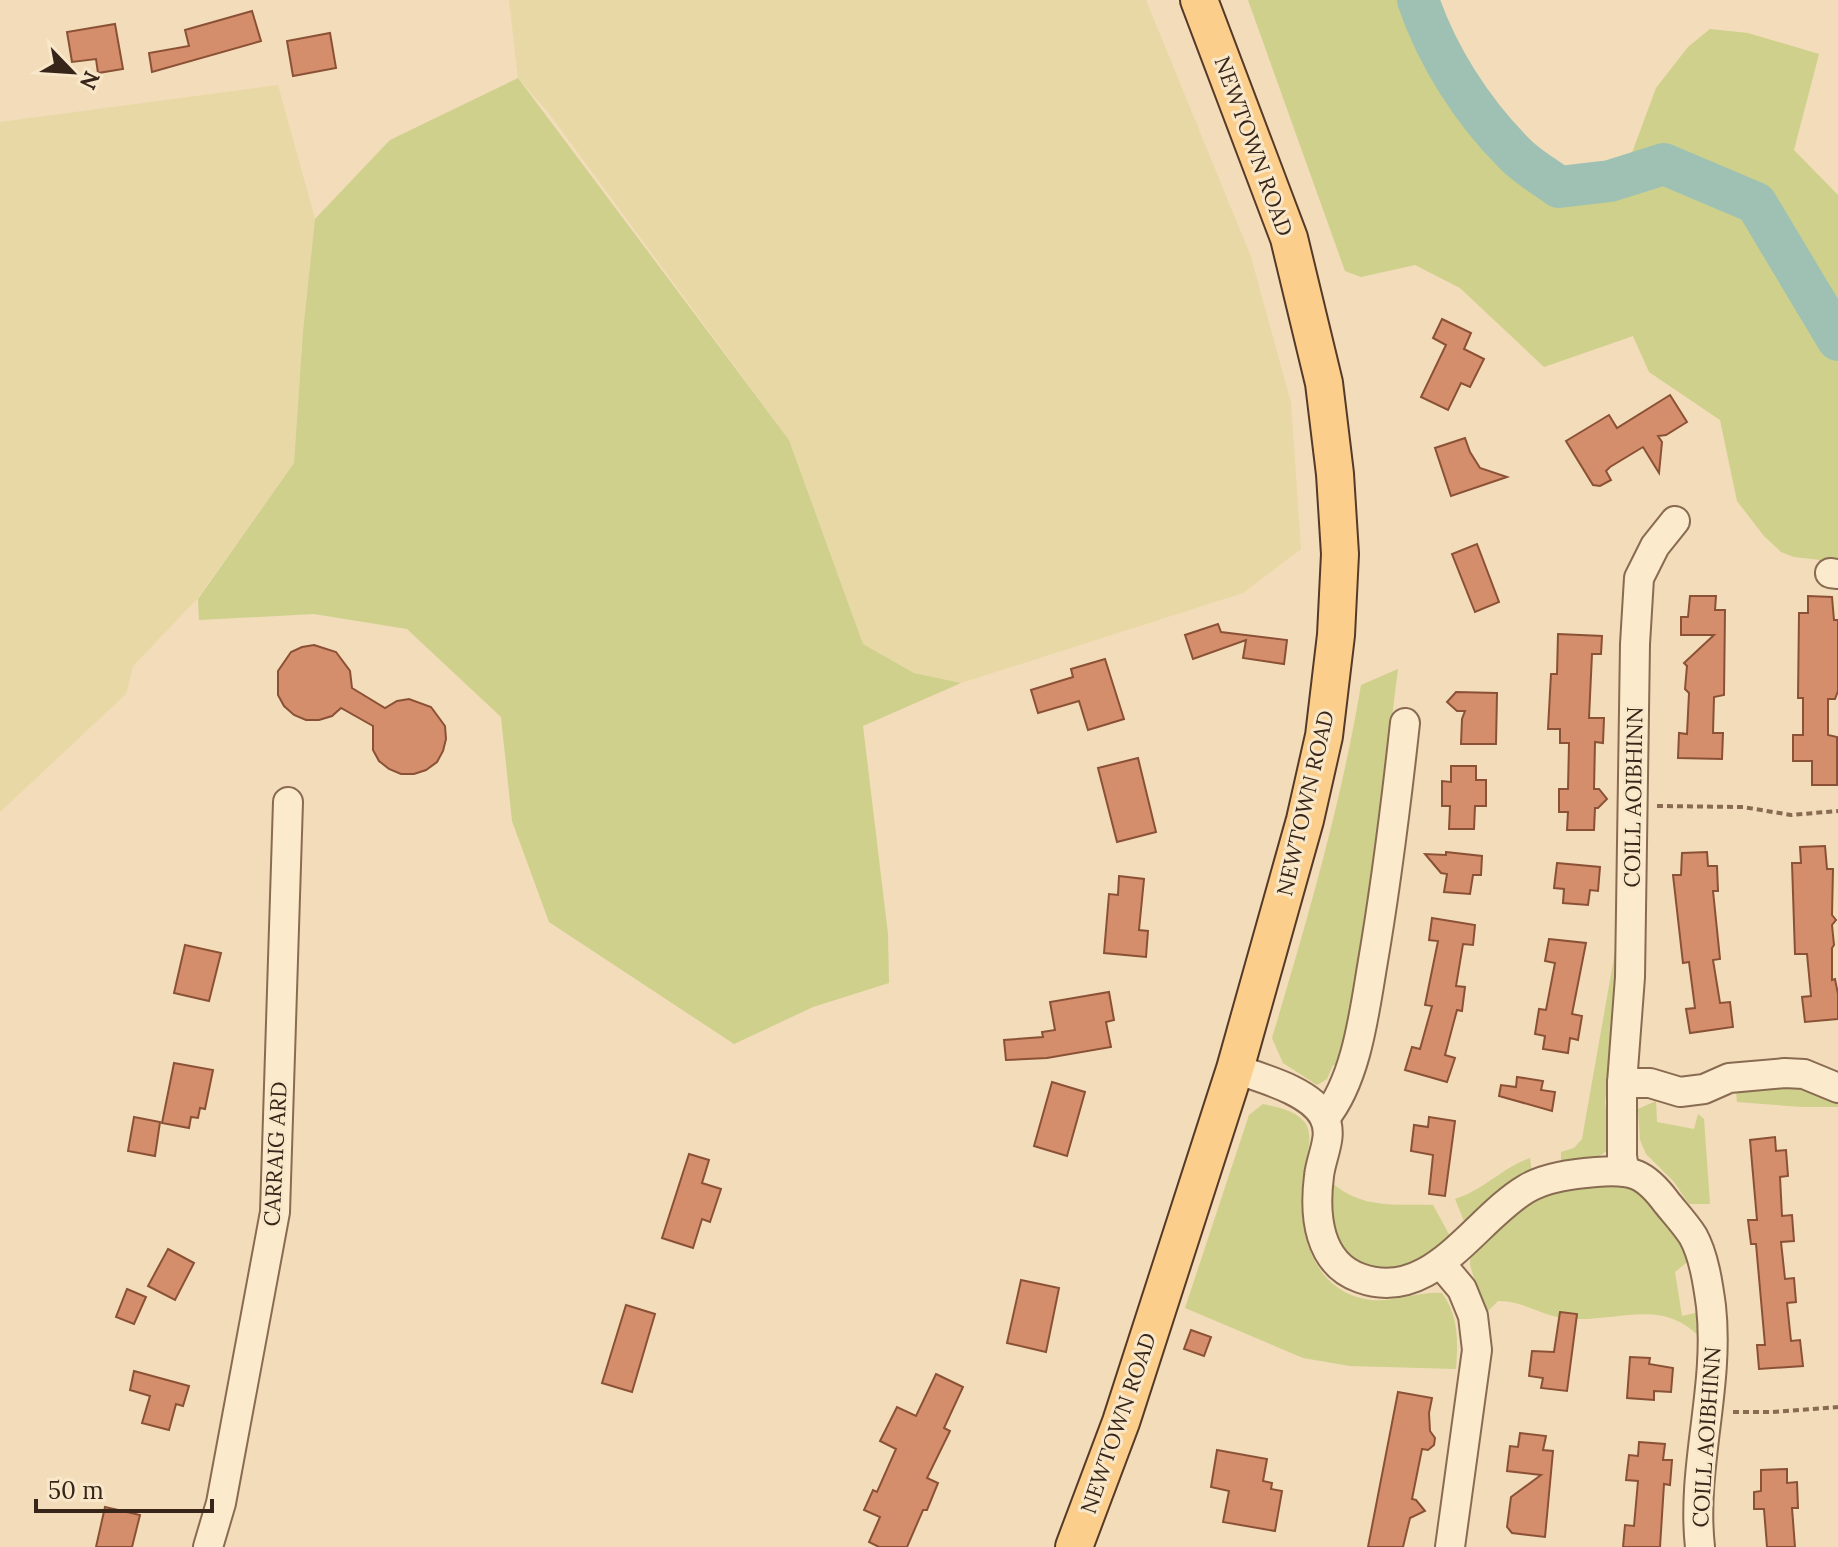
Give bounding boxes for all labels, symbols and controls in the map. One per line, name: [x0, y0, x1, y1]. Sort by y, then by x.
north arrow: [32, 32, 112, 112]
street label: NEWTOWN ROAD: [1208, 52, 1300, 240]
text: N: [74, 67, 106, 94]
street label: COILL AOIBHINN: [1617, 706, 1649, 888]
street label: NEWTOWN ROAD: [1270, 708, 1340, 898]
street label: CARRAIG ARD: [257, 1081, 293, 1227]
street label: NEWTOWN ROAD: [1074, 1329, 1162, 1517]
street label: COILL AOIBHINN: [1686, 1346, 1726, 1528]
scale bar: [36, 1463, 212, 1513]
text: 50 m: [48, 1475, 104, 1506]

